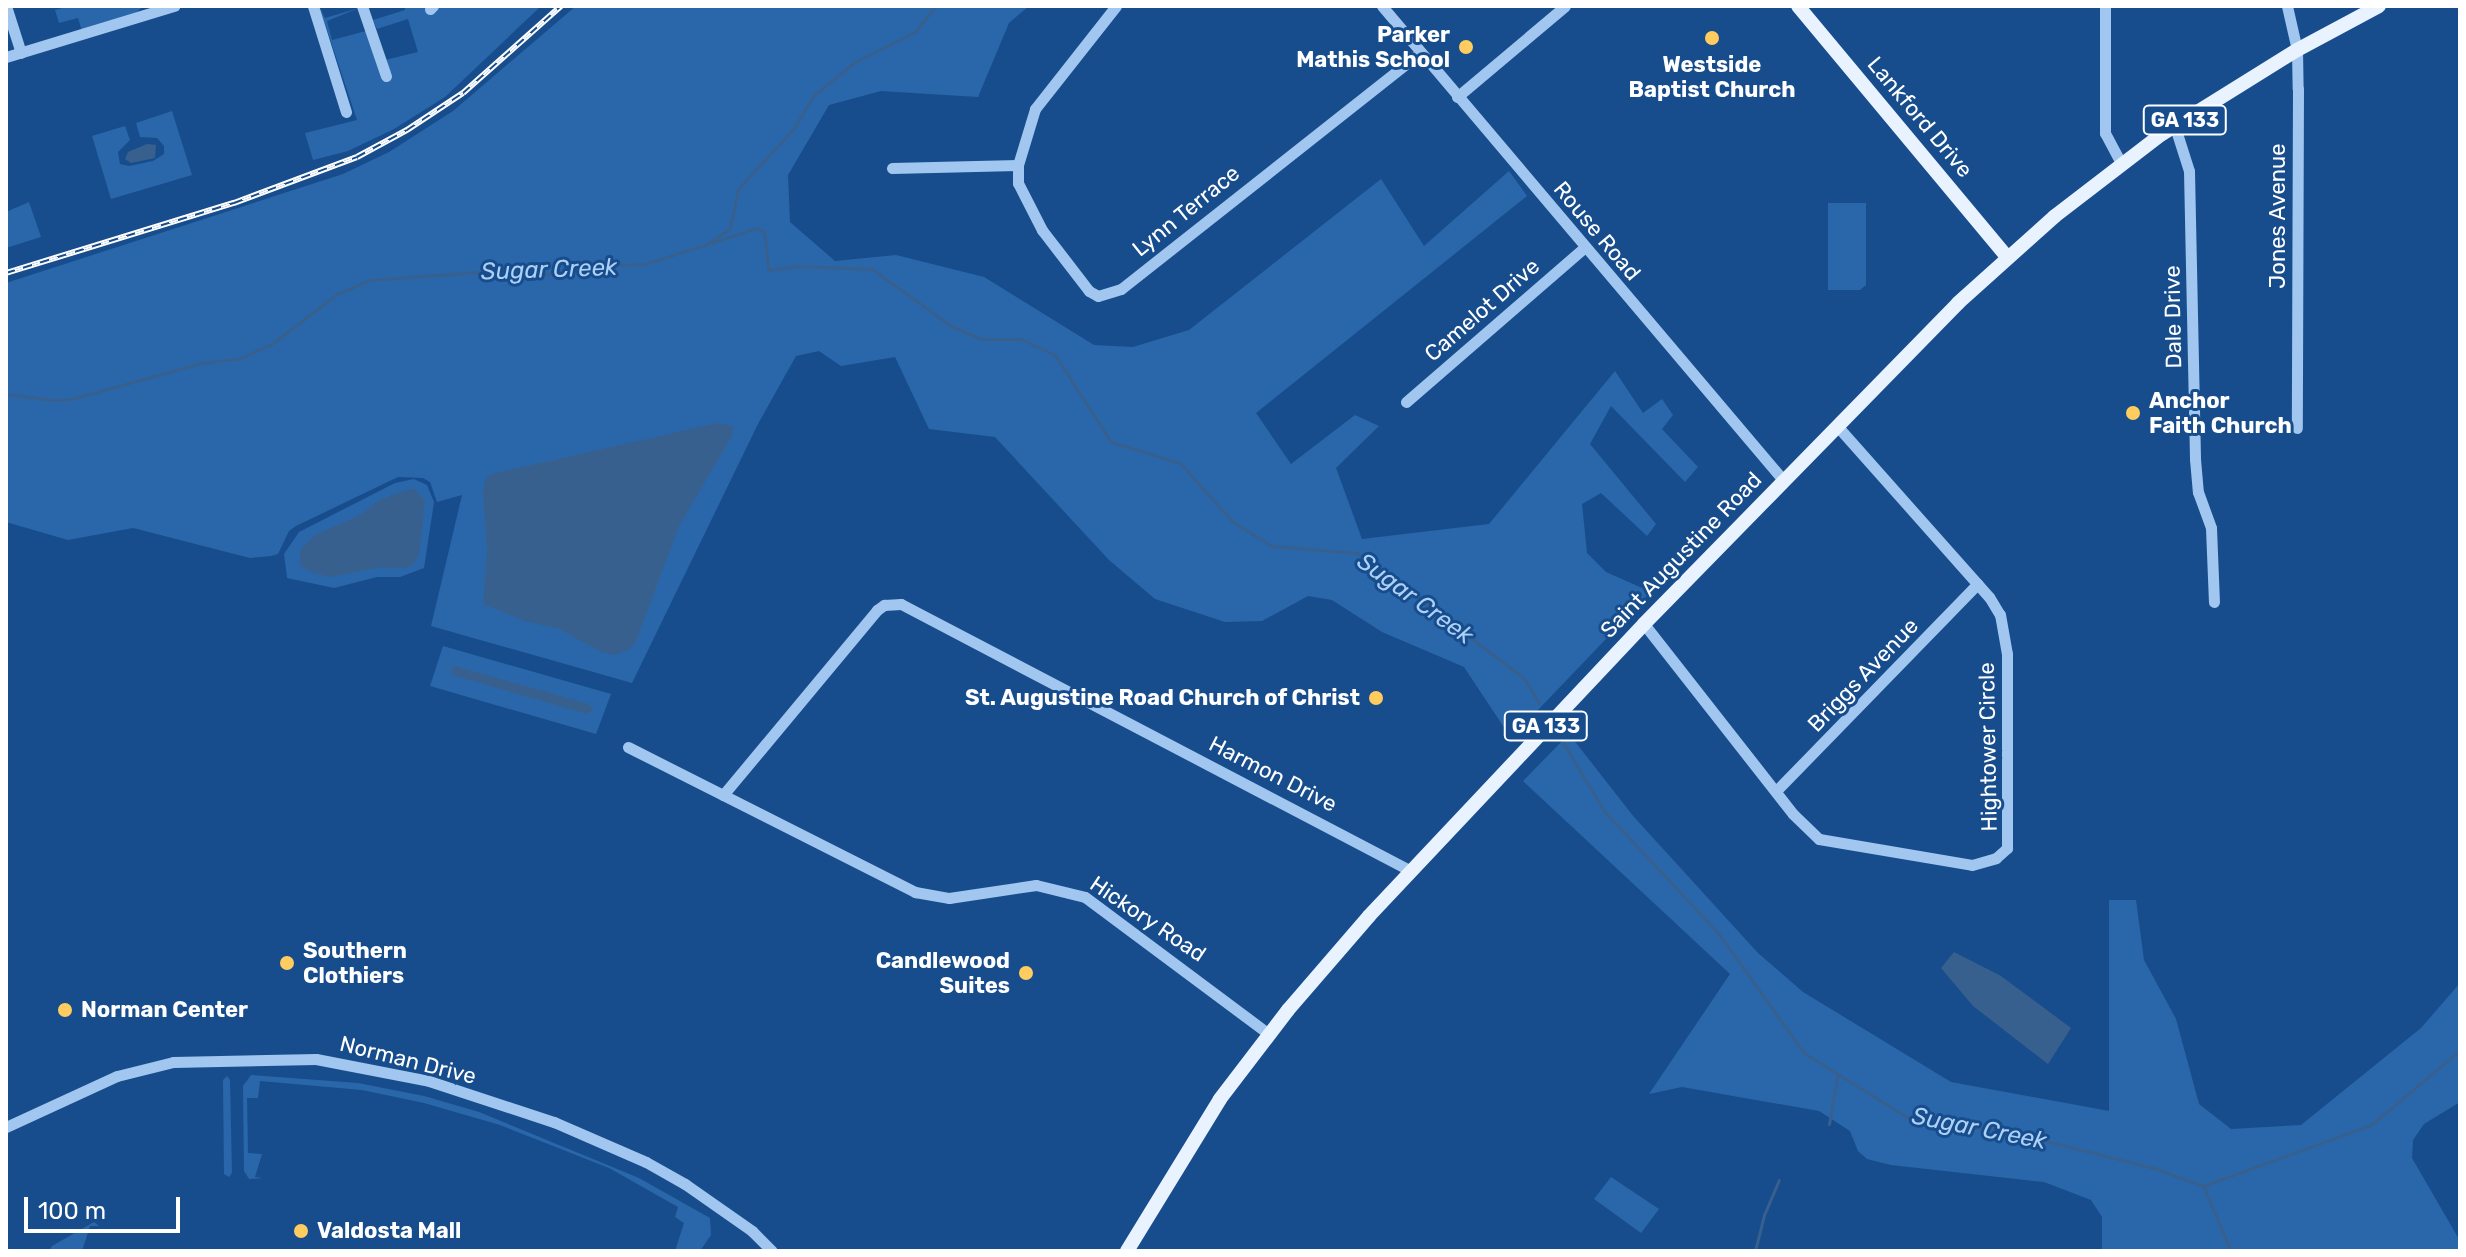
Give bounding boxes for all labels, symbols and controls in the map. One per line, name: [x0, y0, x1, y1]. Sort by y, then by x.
place label: Parker Mathis School: [1296, 21, 1450, 72]
marker: Westside Baptist Church: [1703, 29, 1721, 47]
marker: Parker Mathis School: [1457, 38, 1475, 56]
place label: Westside Baptist Church: [1629, 51, 1795, 102]
street label: Lankford Drive: [1862, 51, 1978, 183]
road number: GA 133: [2141, 104, 2229, 136]
street label: Jones Avenue: [2265, 143, 2291, 289]
street label: Lynn Terrace: [1127, 160, 1245, 262]
street label: Rouse Road: [1548, 176, 1646, 286]
water label: Sugar Creek: [480, 253, 618, 287]
street label: Camelot Drive: [1419, 253, 1545, 367]
street label: Dale Drive: [2159, 265, 2187, 369]
place label: Anchor Faith Church: [2149, 387, 2292, 438]
marker: Anchor Faith Church: [2124, 404, 2142, 422]
street label: Saint Augustine Road: [1595, 466, 1767, 644]
water label: Sugar Creek: [1351, 547, 1479, 651]
street label: Briggs Avenue: [1802, 612, 1924, 738]
street label: Hightower Circle: [1973, 662, 2003, 832]
place label: St. Augustine Road Church of Christ: [964, 685, 1360, 711]
marker: St. Augustine Road Church of Christ: [1367, 689, 1385, 707]
road number: GA 133: [1502, 710, 1590, 742]
street label: Harmon Drive: [1205, 730, 1341, 818]
street label: Hickory Road: [1085, 870, 1211, 968]
place label: Southern Clothiers: [303, 937, 407, 988]
place label: Candlewood Suites: [876, 947, 1010, 998]
marker: Southern Clothiers: [278, 954, 296, 972]
marker: Candlewood Suites: [1017, 964, 1035, 982]
place label: Norman Center: [81, 997, 248, 1023]
marker: Norman Center: [56, 1001, 74, 1019]
street label: Norman Drive: [337, 1030, 479, 1090]
water label: Sugar Creek: [1909, 1102, 2049, 1156]
scale bar: [28, 1181, 184, 1231]
text: 100 m: [38, 1197, 106, 1225]
place label: Valdosta Mall: [317, 1218, 461, 1244]
marker: Valdosta Mall: [292, 1222, 310, 1240]

